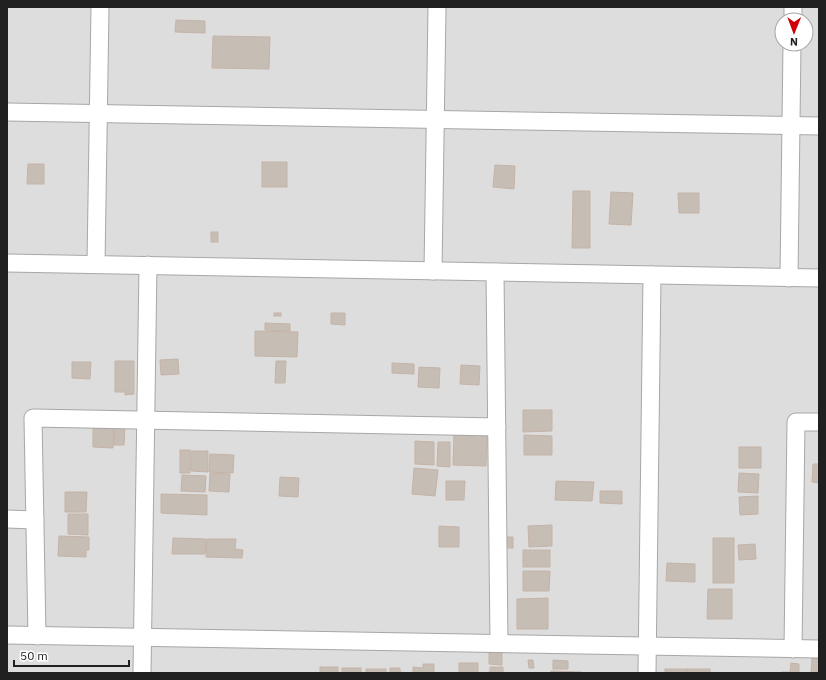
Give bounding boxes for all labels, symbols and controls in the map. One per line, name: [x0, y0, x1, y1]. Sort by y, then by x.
north arrow: [774, 12, 814, 52]
text: N: [790, 35, 798, 49]
scale bar: [14, 642, 129, 668]
text: 50 m: [20, 648, 48, 663]

